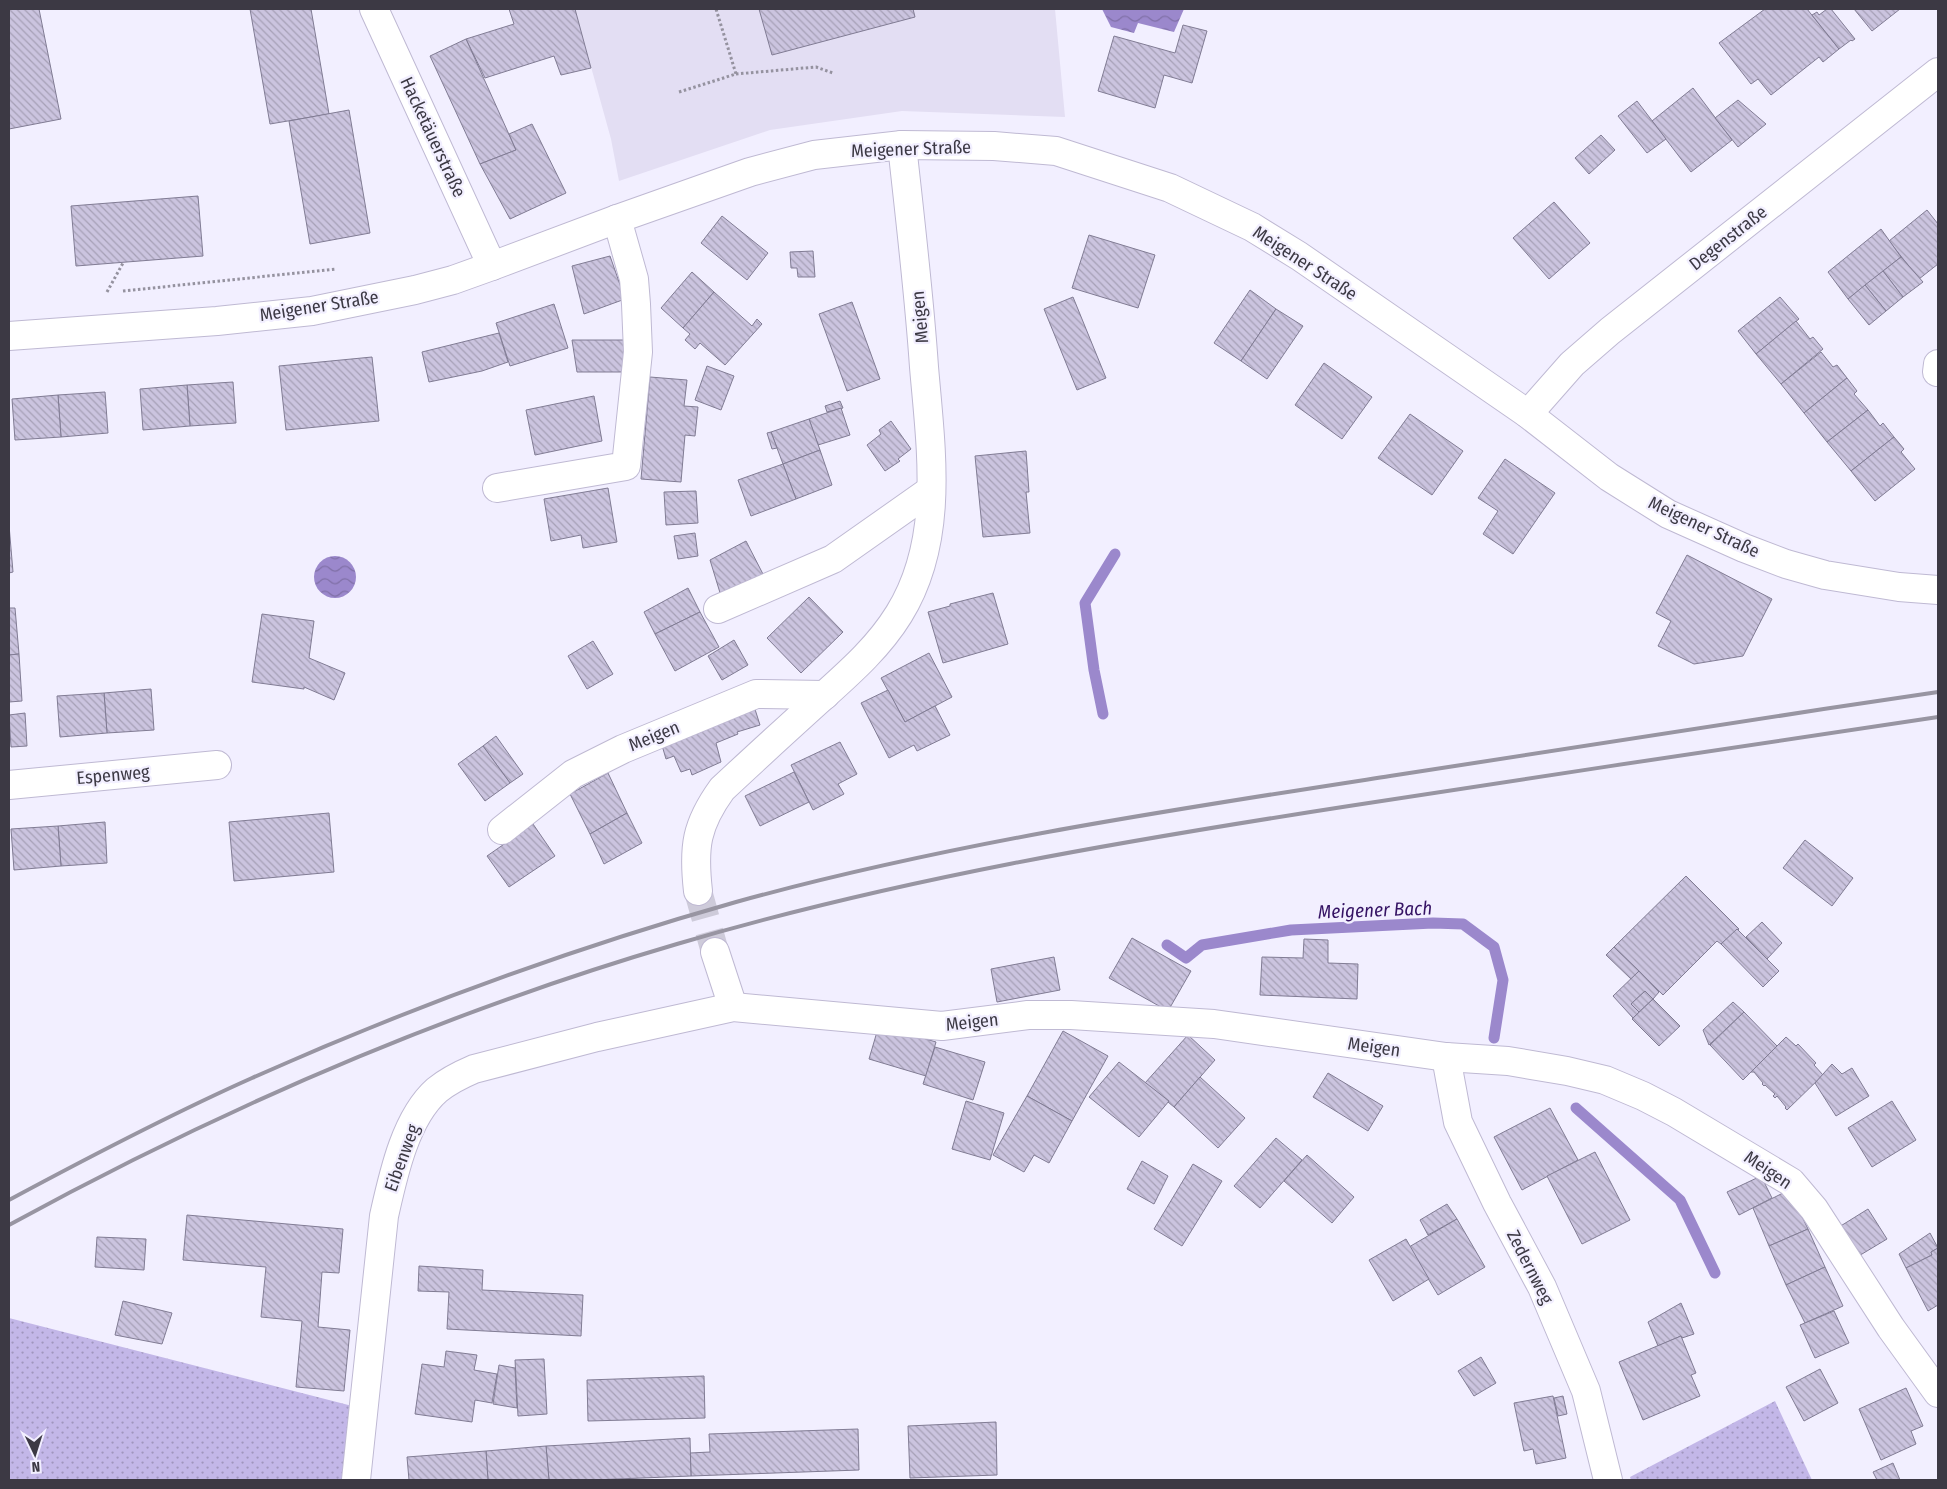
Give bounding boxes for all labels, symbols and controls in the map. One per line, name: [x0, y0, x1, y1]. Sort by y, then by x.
street label: Hacketäuerstraße: [396, 73, 471, 201]
street label: Meigener Straße: [851, 136, 971, 162]
street label: Degenstraße: [1685, 201, 1771, 275]
street label: Meigener Straße: [1249, 221, 1361, 305]
street label: Meigener Straße: [258, 286, 380, 326]
street label: Meigen: [907, 290, 933, 344]
street label: Meigener Straße: [1645, 492, 1763, 562]
street label: Meigen: [625, 716, 683, 756]
street label: Espenweg: [76, 761, 151, 789]
water label: Meigener Bach: [1317, 897, 1433, 923]
street label: Meigen: [945, 1008, 999, 1036]
street label: Meigen: [1346, 1032, 1402, 1062]
street label: Eibenweg: [380, 1121, 425, 1195]
street label: Meigen: [1740, 1146, 1796, 1194]
street label: Zedernweg: [1502, 1226, 1558, 1308]
north arrow: [10, 1429, 60, 1479]
text: N: [31, 1458, 41, 1475]

